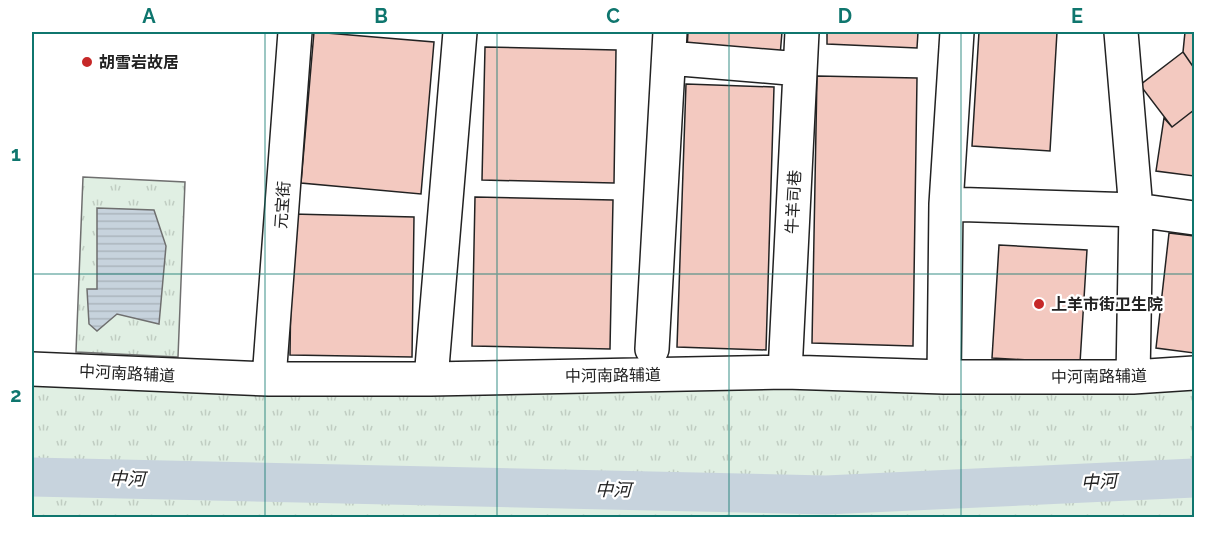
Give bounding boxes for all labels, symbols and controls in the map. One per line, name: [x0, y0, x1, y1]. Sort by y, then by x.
text: A: [142, 4, 156, 28]
text: B: [374, 4, 388, 28]
text: C: [606, 4, 620, 28]
text: D: [838, 4, 852, 28]
text: E: [1071, 4, 1083, 28]
place label: 胡雪岩故居: [99, 53, 179, 72]
marker: 胡雪岩故居: [80, 55, 94, 69]
text: 1: [11, 142, 21, 166]
street label: 牛羊司巷: [782, 170, 805, 234]
street label: 元宝街: [271, 180, 294, 230]
place label: 上羊市街卫生院: [1051, 295, 1163, 314]
marker: 上羊市街卫生院: [1032, 297, 1046, 311]
street label: 中河南路辅道: [79, 361, 175, 385]
street label: 中河南路辅道: [565, 365, 661, 386]
street label: 中河南路辅道: [1051, 366, 1147, 387]
text: 2: [10, 383, 22, 407]
water label: 中河: [109, 468, 148, 489]
water label: 中河: [1080, 470, 1120, 493]
water label: 中河: [595, 479, 634, 500]

